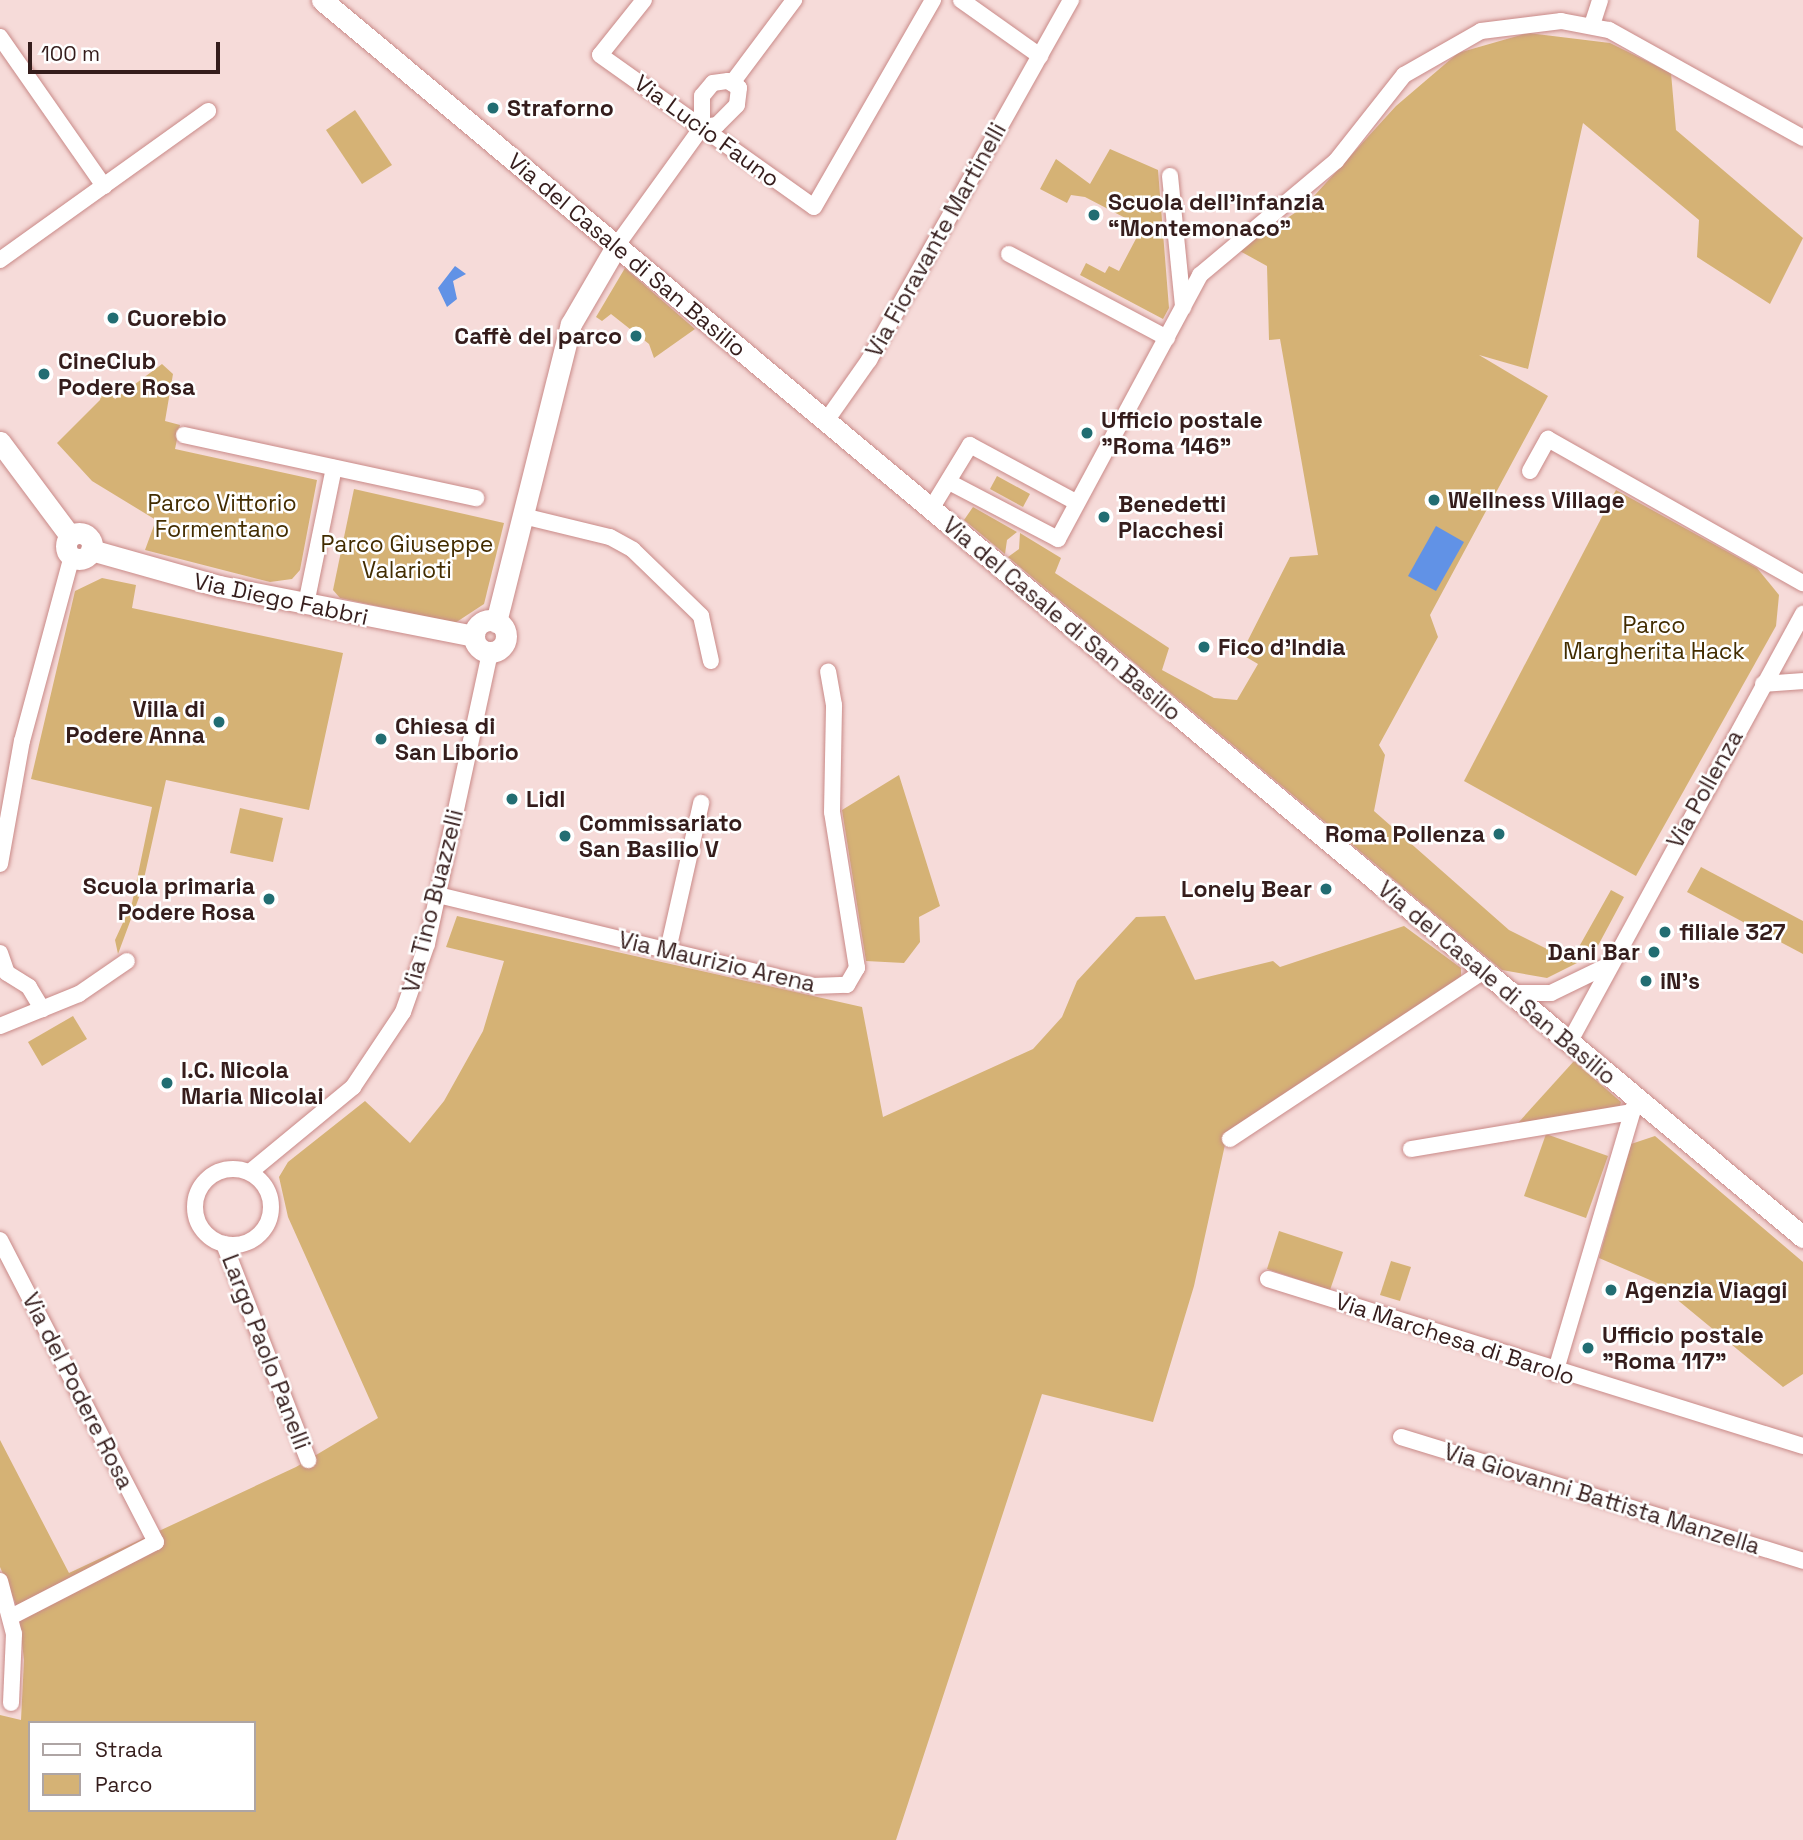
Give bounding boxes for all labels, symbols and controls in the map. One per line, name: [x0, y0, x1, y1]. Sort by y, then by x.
scale bar: [32, 28, 224, 72]
text: 100 m: [41, 40, 100, 67]
street label: Via Lucio Fauno: [629, 69, 785, 193]
place label: Straforno: [507, 94, 614, 122]
marker: Straforno: [485, 100, 501, 116]
street label: Via Fioravante Martinelli: [860, 118, 1012, 362]
street label: Via del Casale di San Basilio: [502, 147, 752, 363]
place label: Scuola dell’infanzia “Montemonaco”: [1108, 188, 1324, 242]
marker: Scuola dell’infanzia “Montemonaco”: [1086, 207, 1102, 223]
place label: Cuorebio: [127, 304, 227, 332]
marker: Cuorebio: [105, 310, 121, 326]
place label: Caffè del parco: [454, 322, 622, 350]
marker: Caffè del parco: [628, 328, 644, 344]
place label: CineClub Podere Rosa: [58, 347, 195, 401]
marker: CineClub Podere Rosa: [36, 366, 52, 382]
place label: Ufficio postale "Roma 146": [1101, 406, 1263, 460]
marker: Ufficio postale "Roma 146": [1079, 425, 1095, 441]
place label: Wellness Village: [1448, 486, 1625, 514]
park label: Parco Vittorio Formentano: [147, 489, 297, 543]
place label: Benedetti Placchesi: [1118, 490, 1226, 544]
marker: Wellness Village: [1426, 492, 1442, 508]
marker: Benedetti Placchesi: [1096, 509, 1112, 525]
street label: Via del Casale di San Basilio: [937, 511, 1187, 727]
park label: Parco Giuseppe Valarioti: [321, 530, 493, 584]
street label: Via Diego Fabbri: [191, 567, 371, 631]
park label: Parco Margherita Hack: [1563, 611, 1745, 665]
place label: Fico d'India: [1218, 633, 1346, 661]
marker: Fico d'India: [1196, 639, 1212, 655]
place label: Villa di Podere Anna: [65, 695, 205, 749]
place label: Chiesa di San Liborio: [395, 712, 519, 766]
marker: Villa di Podere Anna: [211, 714, 227, 730]
street label: Via Pollenza: [1661, 725, 1749, 853]
marker: Chiesa di San Liborio: [373, 731, 389, 747]
place label: Lidl: [526, 785, 565, 813]
marker: Lidl: [504, 791, 520, 807]
street label: Via Tino Buazzelli: [397, 806, 469, 996]
place label: Commissariato San Basilio V: [579, 809, 742, 863]
place label: Roma Pollenza: [1325, 820, 1485, 848]
marker: Roma Pollenza: [1491, 826, 1507, 842]
marker: Commissariato San Basilio V: [557, 828, 573, 844]
place label: Scuola primaria Podere Rosa: [83, 872, 255, 926]
place label: Lonely Bear: [1181, 875, 1312, 903]
street label: Via del Casale di San Basilio: [1372, 875, 1622, 1091]
marker: Lonely Bear: [1318, 881, 1334, 897]
marker: Scuola primaria Podere Rosa: [261, 891, 277, 907]
place label: filiale 327: [1679, 918, 1785, 946]
marker: filiale 327: [1657, 924, 1673, 940]
street label: Via Maurizio Arena: [616, 926, 818, 998]
place label: Dani Bar: [1548, 938, 1640, 966]
marker: Dani Bar: [1646, 944, 1662, 960]
place label: iN's: [1660, 967, 1700, 995]
marker: iN's: [1638, 973, 1654, 989]
place label: I.C. Nicola Maria Nicolai: [181, 1056, 324, 1110]
marker: I.C. Nicola Maria Nicolai: [159, 1075, 175, 1091]
street label: Largo Paolo Panelli: [216, 1251, 316, 1453]
place label: Agenzia Viaggi: [1625, 1276, 1788, 1304]
marker: Agenzia Viaggi: [1603, 1282, 1619, 1298]
street label: Via Marchesa di Barolo: [1332, 1287, 1578, 1391]
street label: Via del Podere Rosa: [16, 1288, 140, 1494]
place label: Ufficio postale "Roma 117": [1602, 1321, 1764, 1375]
marker: Ufficio postale "Roma 117": [1580, 1340, 1596, 1356]
street label: Via Giovanni Battista Manzella: [1441, 1438, 1763, 1560]
legend: [28, 1721, 256, 1812]
text: Strada: [95, 1736, 162, 1763]
text: Parco: [95, 1771, 153, 1798]

